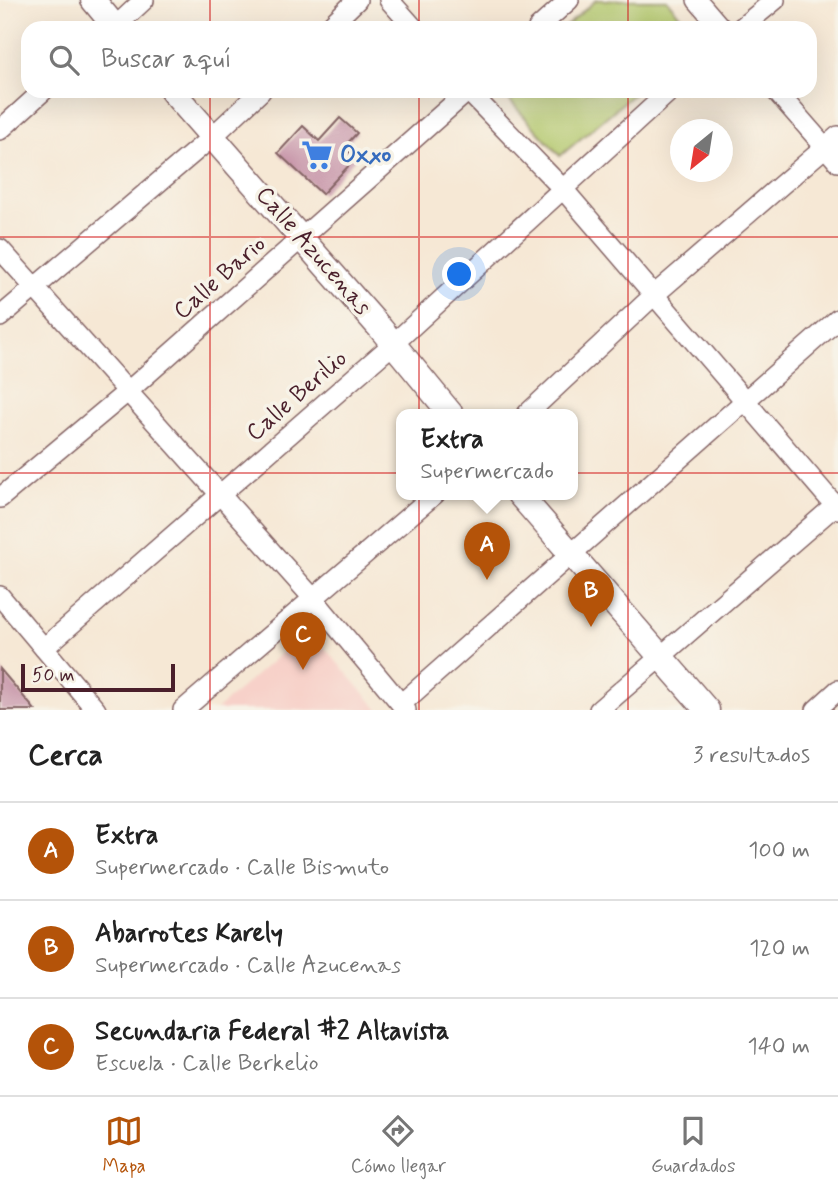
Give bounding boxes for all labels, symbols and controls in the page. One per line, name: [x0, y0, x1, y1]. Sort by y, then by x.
search box: [21, 21, 817, 98]
icon: search: [45, 41, 83, 79]
text: Buscar aquí: [101, 43, 232, 77]
north arrow: [670, 119, 733, 182]
supermarket icon: Oxxo: [300, 138, 334, 172]
place label: Oxxo: [340, 140, 392, 171]
street label: Calle Azucenas: [248, 180, 378, 322]
street label: Calle Bario: [167, 229, 273, 327]
your location: [442, 257, 476, 291]
street label: Calle Berilio: [240, 344, 354, 448]
popup: [396, 409, 578, 500]
text: Extra: [420, 423, 484, 457]
text: Supermercado: [420, 457, 554, 487]
pin: A: [464, 522, 510, 580]
pin: B: [568, 569, 614, 627]
pin: C: [280, 612, 326, 670]
scale bar: [21, 661, 175, 693]
text: 50 m: [32, 663, 75, 688]
text: Cerca: [28, 736, 103, 775]
text: 3 resultados: [693, 741, 810, 771]
text: Extra: [95, 819, 159, 853]
text: A: [43, 836, 59, 866]
text: 100 m: [748, 836, 810, 866]
text: Supermercado · Calle Bismuto: [95, 853, 389, 883]
text: Abarrotes Karely: [95, 917, 283, 951]
text: B: [44, 934, 58, 964]
text: 120 m: [749, 934, 810, 964]
text: Supermercado · Calle Azucenas: [95, 951, 401, 981]
text: Secundaria Federal #2 Altavista: [95, 1015, 449, 1049]
text: C: [43, 1032, 59, 1062]
text: 140 m: [747, 1032, 810, 1062]
text: Escuela · Calle Berkelio: [95, 1049, 319, 1079]
tab: Mapa: [103, 1112, 146, 1179]
tab: Cómo llegar: [351, 1112, 446, 1179]
tab: Guardados: [651, 1112, 735, 1179]

